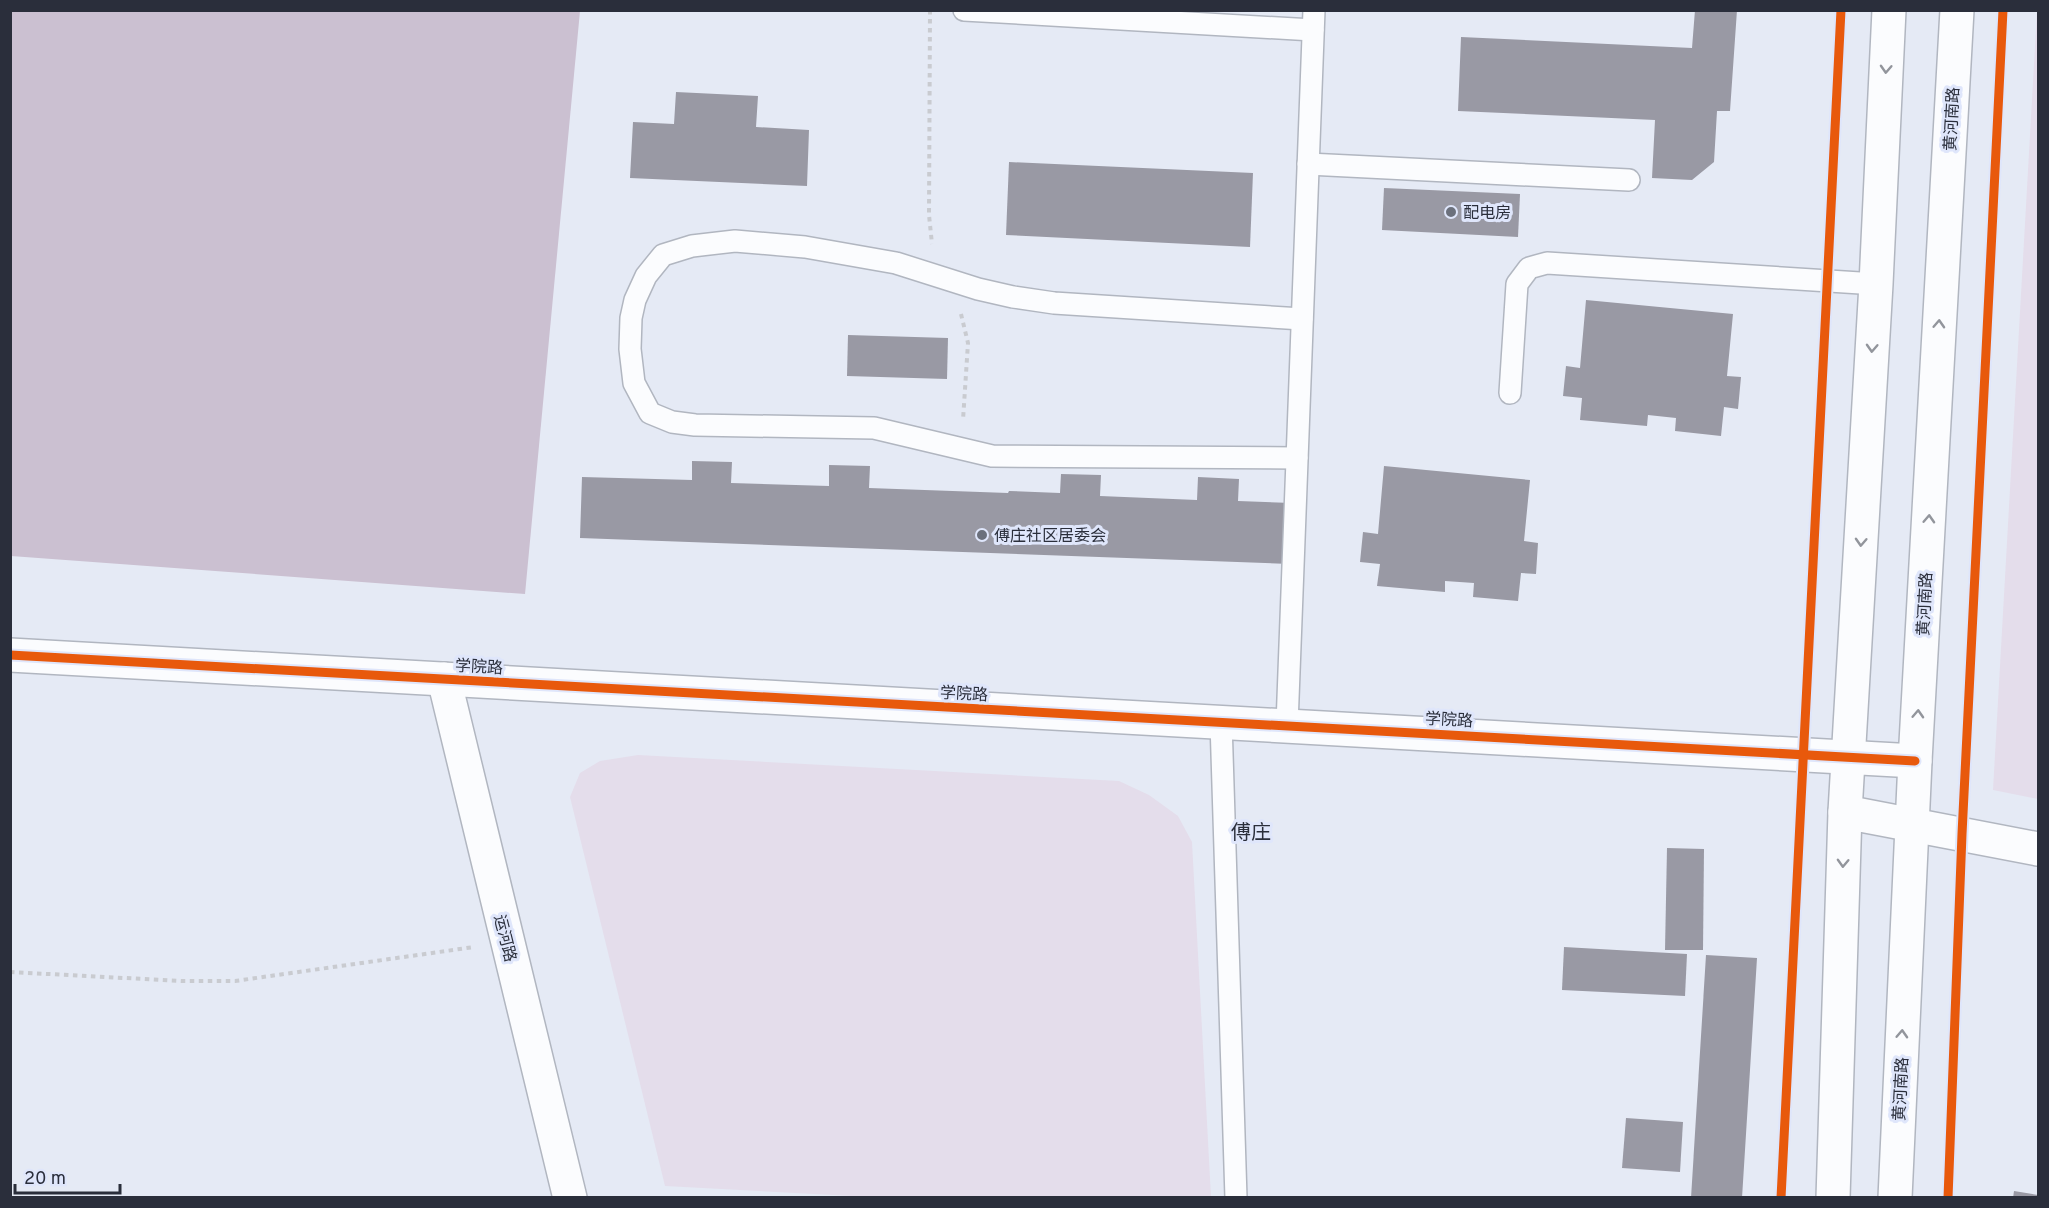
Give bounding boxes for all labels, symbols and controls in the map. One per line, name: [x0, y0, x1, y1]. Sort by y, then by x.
one-way arrow: [1880, 64, 1893, 73]
street label: 黄河南路: [1941, 87, 1965, 152]
place label: 配电房: [1463, 204, 1511, 224]
marker: 配电房: [1444, 205, 1458, 219]
one-way arrow: [1933, 320, 1946, 329]
one-way arrow: [1866, 343, 1879, 352]
one-way arrow: [1922, 514, 1935, 523]
place label: 傅庄社区居委会: [994, 527, 1106, 547]
marker: 傅庄社区居委会: [975, 528, 989, 542]
one-way arrow: [1854, 538, 1867, 547]
street label: 黄河南路: [1914, 572, 1938, 637]
street label: 学院路: [454, 657, 503, 679]
street label: 学院路: [939, 684, 988, 706]
one-way arrow: [1911, 709, 1924, 718]
street label: 学院路: [1424, 710, 1473, 732]
district label: 傅庄: [1231, 821, 1271, 847]
one-way arrow: [1837, 858, 1850, 867]
street label: 运河路: [489, 913, 520, 964]
one-way arrow: [1896, 1030, 1909, 1039]
street label: 黄河南路: [1890, 1057, 1914, 1122]
scale bar: [15, 1157, 120, 1195]
text: 20 m: [24, 1168, 66, 1191]

